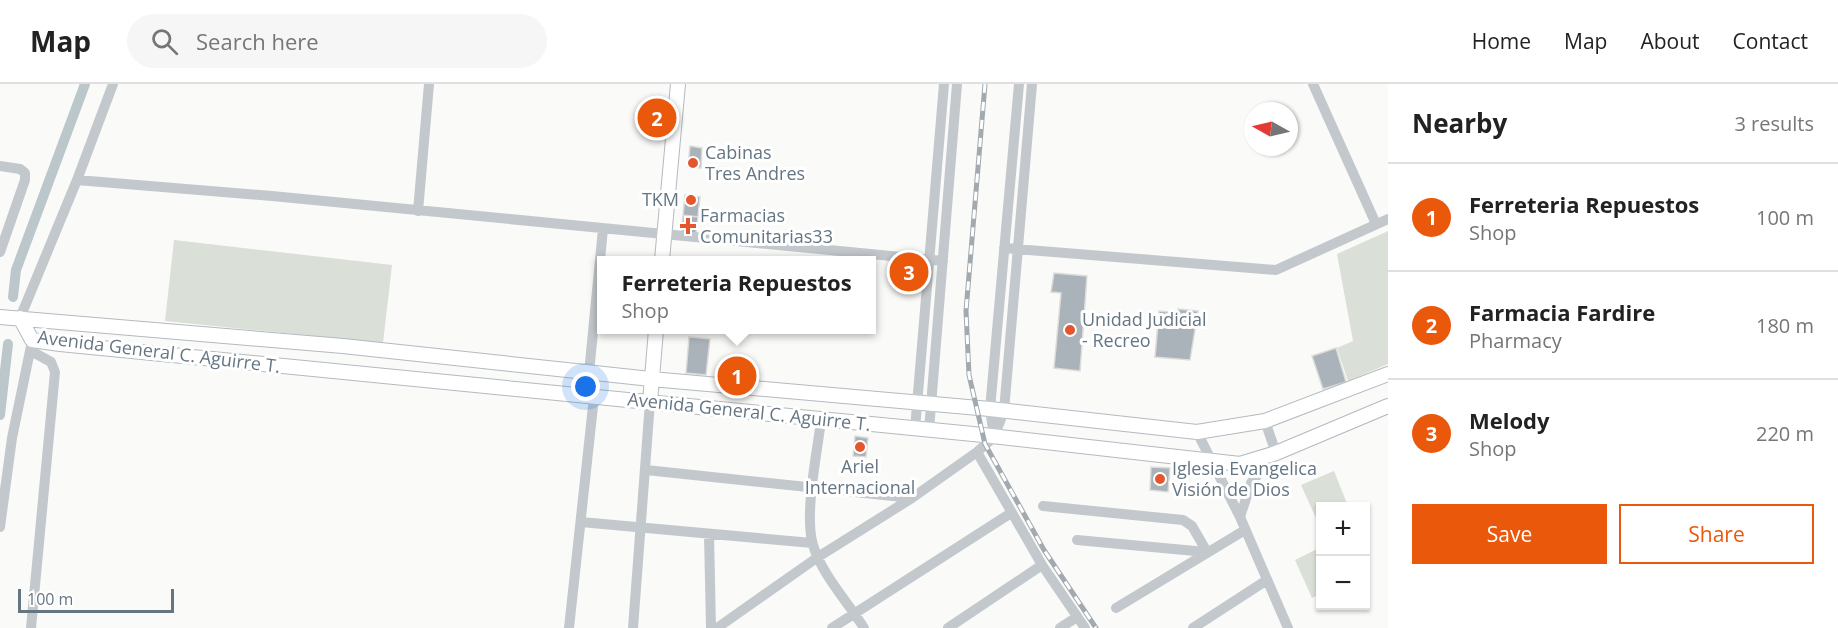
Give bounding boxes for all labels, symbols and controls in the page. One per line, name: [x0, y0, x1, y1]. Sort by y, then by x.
search box: [127, 14, 547, 68]
text: Map: [30, 22, 91, 60]
icon: search: [148, 25, 181, 58]
text: Search here: [196, 26, 319, 56]
text: Home: [1472, 27, 1531, 55]
text: Map: [1564, 27, 1607, 55]
text: About: [1640, 27, 1700, 55]
text: Contact: [1733, 27, 1808, 55]
pin: 2: [638, 96, 676, 141]
north arrow: [1244, 102, 1298, 156]
text: Nearby: [1412, 105, 1507, 141]
text: 3 results: [1734, 110, 1814, 137]
place label: Cabinas Tres Andres: [705, 140, 805, 185]
marker: Cabinas Tres Andres: [686, 156, 700, 170]
place label: TKM: [642, 187, 679, 211]
text: Ferreteria Repuestos: [1469, 189, 1699, 219]
marker: TKM: [684, 193, 698, 207]
place label: Farmacias Comunitarias33: [700, 203, 833, 248]
text: 1: [1426, 204, 1437, 231]
text: 100 m: [1756, 204, 1814, 231]
marker: Farmacias Comunitarias33: [681, 219, 695, 233]
text: Shop: [1469, 219, 1517, 246]
pin: 3: [890, 250, 928, 294]
popup: [597, 256, 876, 334]
text: Ferreteria Repuestos: [621, 267, 852, 297]
text: Shop: [621, 297, 669, 324]
text: Farmacia Fardire: [1469, 297, 1655, 327]
place label: Unidad Judicial - Recreo: [1082, 307, 1207, 352]
text: 2: [1426, 312, 1437, 339]
text: 180 m: [1756, 312, 1814, 339]
marker: Unidad Judicial - Recreo: [1063, 323, 1077, 337]
street label: Avenida General C. Aguirre T.: [36, 324, 282, 378]
text: Pharmacy: [1469, 327, 1562, 354]
pin: 1: [718, 354, 756, 398]
your location: [571, 372, 600, 401]
street label: Avenida General C. Aguirre T.: [626, 386, 872, 436]
text: Melody: [1469, 405, 1550, 435]
text: 3: [1426, 420, 1437, 447]
text: 220 m: [1756, 420, 1814, 447]
text: Shop: [1469, 435, 1517, 462]
marker: Ariel Internacional: [853, 440, 867, 454]
place label: Ariel Internacional: [805, 454, 915, 499]
place label: Iglesia Evangelica Visión de Dios: [1172, 456, 1317, 501]
marker: Iglesia Evangelica Visión de Dios: [1153, 472, 1167, 486]
map controls: [1316, 502, 1370, 610]
button: +: [1316, 502, 1370, 556]
button: Save: [1412, 504, 1607, 564]
button: Share: [1619, 504, 1814, 564]
button: −: [1316, 556, 1370, 610]
scale bar: [18, 586, 174, 614]
text: 100 m: [27, 588, 73, 610]

